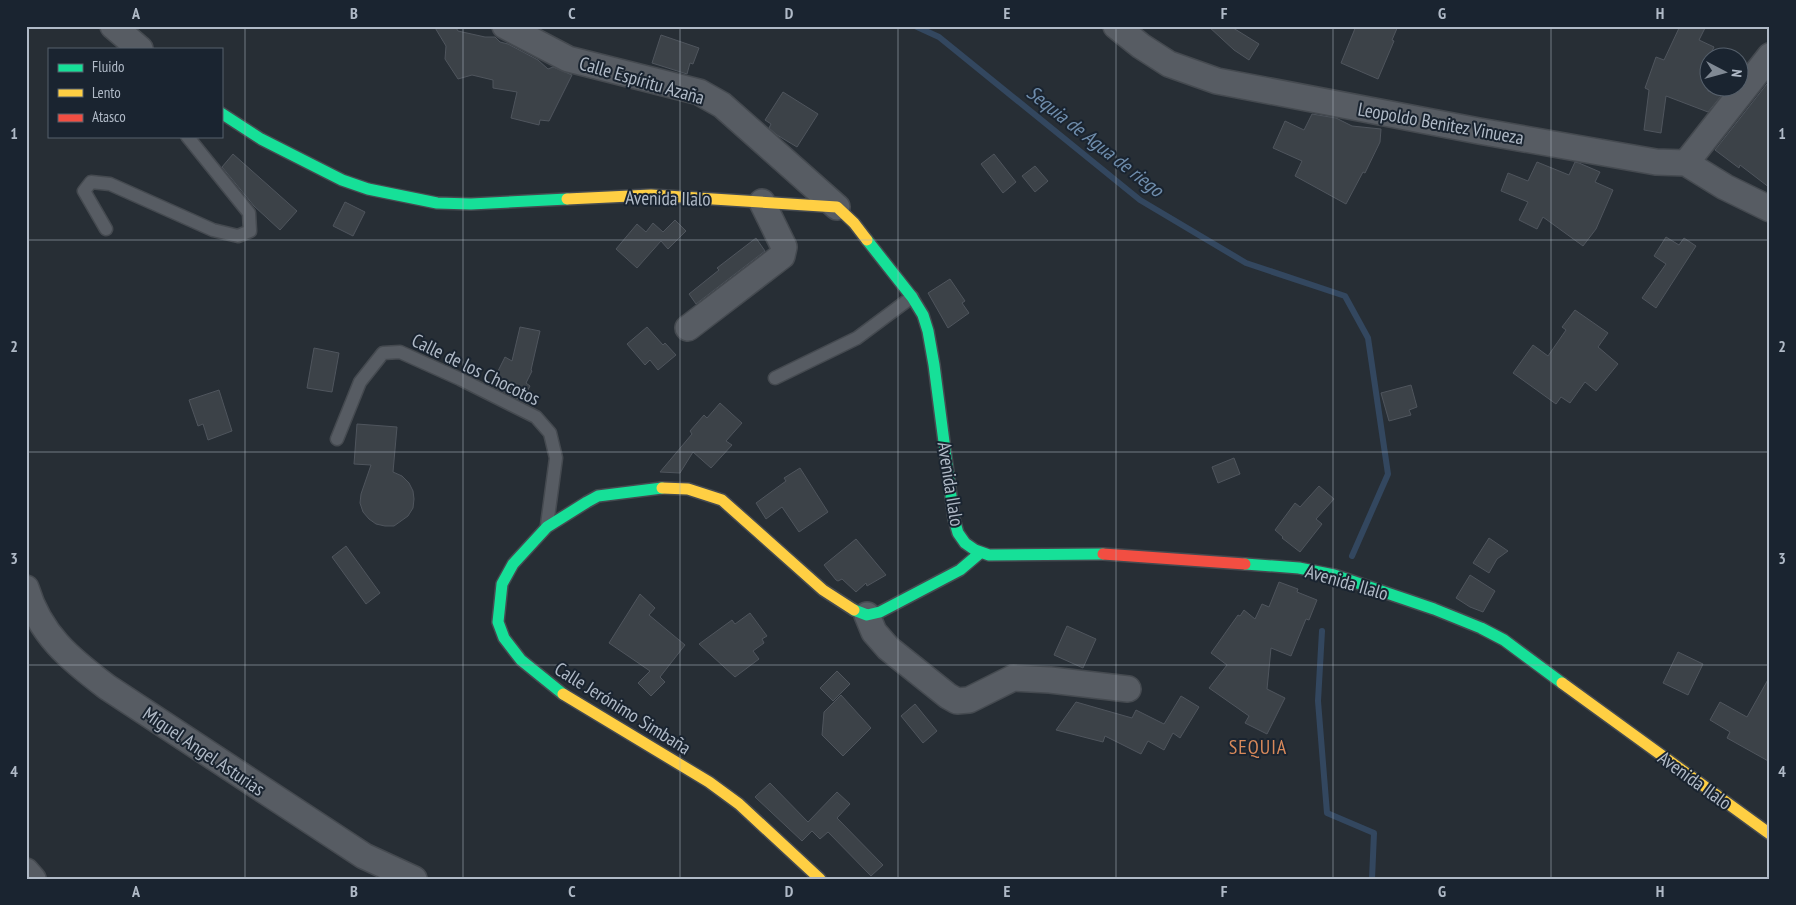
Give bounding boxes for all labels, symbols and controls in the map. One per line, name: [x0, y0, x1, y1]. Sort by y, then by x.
text: A: [131, 3, 141, 23]
text: B: [350, 3, 358, 23]
text: C: [568, 3, 576, 23]
text: D: [785, 3, 794, 23]
text: E: [1004, 3, 1011, 23]
text: F: [1221, 3, 1228, 23]
text: G: [1438, 3, 1446, 23]
text: H: [1656, 3, 1664, 23]
legend: [48, 48, 222, 138]
north arrow: [1698, 48, 1748, 98]
street label: Calle Espíritu Azaña: [577, 51, 707, 109]
text: Fluido: [92, 57, 124, 76]
text: N: [1728, 69, 1746, 78]
water label: Sequia de Agua de riego: [1021, 80, 1170, 203]
text: Lento: [92, 83, 121, 102]
street label: Leopoldo Benitez Vinueza: [1356, 97, 1526, 149]
text: Atasco: [92, 107, 126, 126]
text: 1: [10, 123, 18, 143]
text: 1: [1778, 123, 1786, 143]
street label: Avenida Ilalo: [625, 185, 711, 211]
street label: Calle de los Chocotos: [408, 328, 544, 410]
text: 2: [10, 336, 18, 356]
text: 2: [1778, 336, 1786, 356]
street label: Avenida Ilalo: [932, 440, 970, 528]
text: 3: [10, 548, 18, 568]
text: 3: [1778, 548, 1786, 568]
street label: Avenida Ilalo: [1303, 559, 1391, 605]
street label: Calle Jerónimo Simbaña: [550, 656, 696, 760]
street label: Miguel Angel Asturias: [138, 701, 270, 801]
district label: SEQUIA: [1229, 734, 1287, 760]
street label: Avenida Ilalo: [1654, 745, 1736, 815]
text: 4: [10, 761, 18, 781]
text: 4: [1778, 761, 1786, 781]
text: A: [131, 881, 141, 901]
text: B: [350, 881, 358, 901]
text: C: [568, 881, 576, 901]
text: D: [785, 881, 794, 901]
text: E: [1004, 881, 1011, 901]
text: F: [1221, 881, 1228, 901]
text: G: [1438, 881, 1446, 901]
text: H: [1656, 881, 1664, 901]

